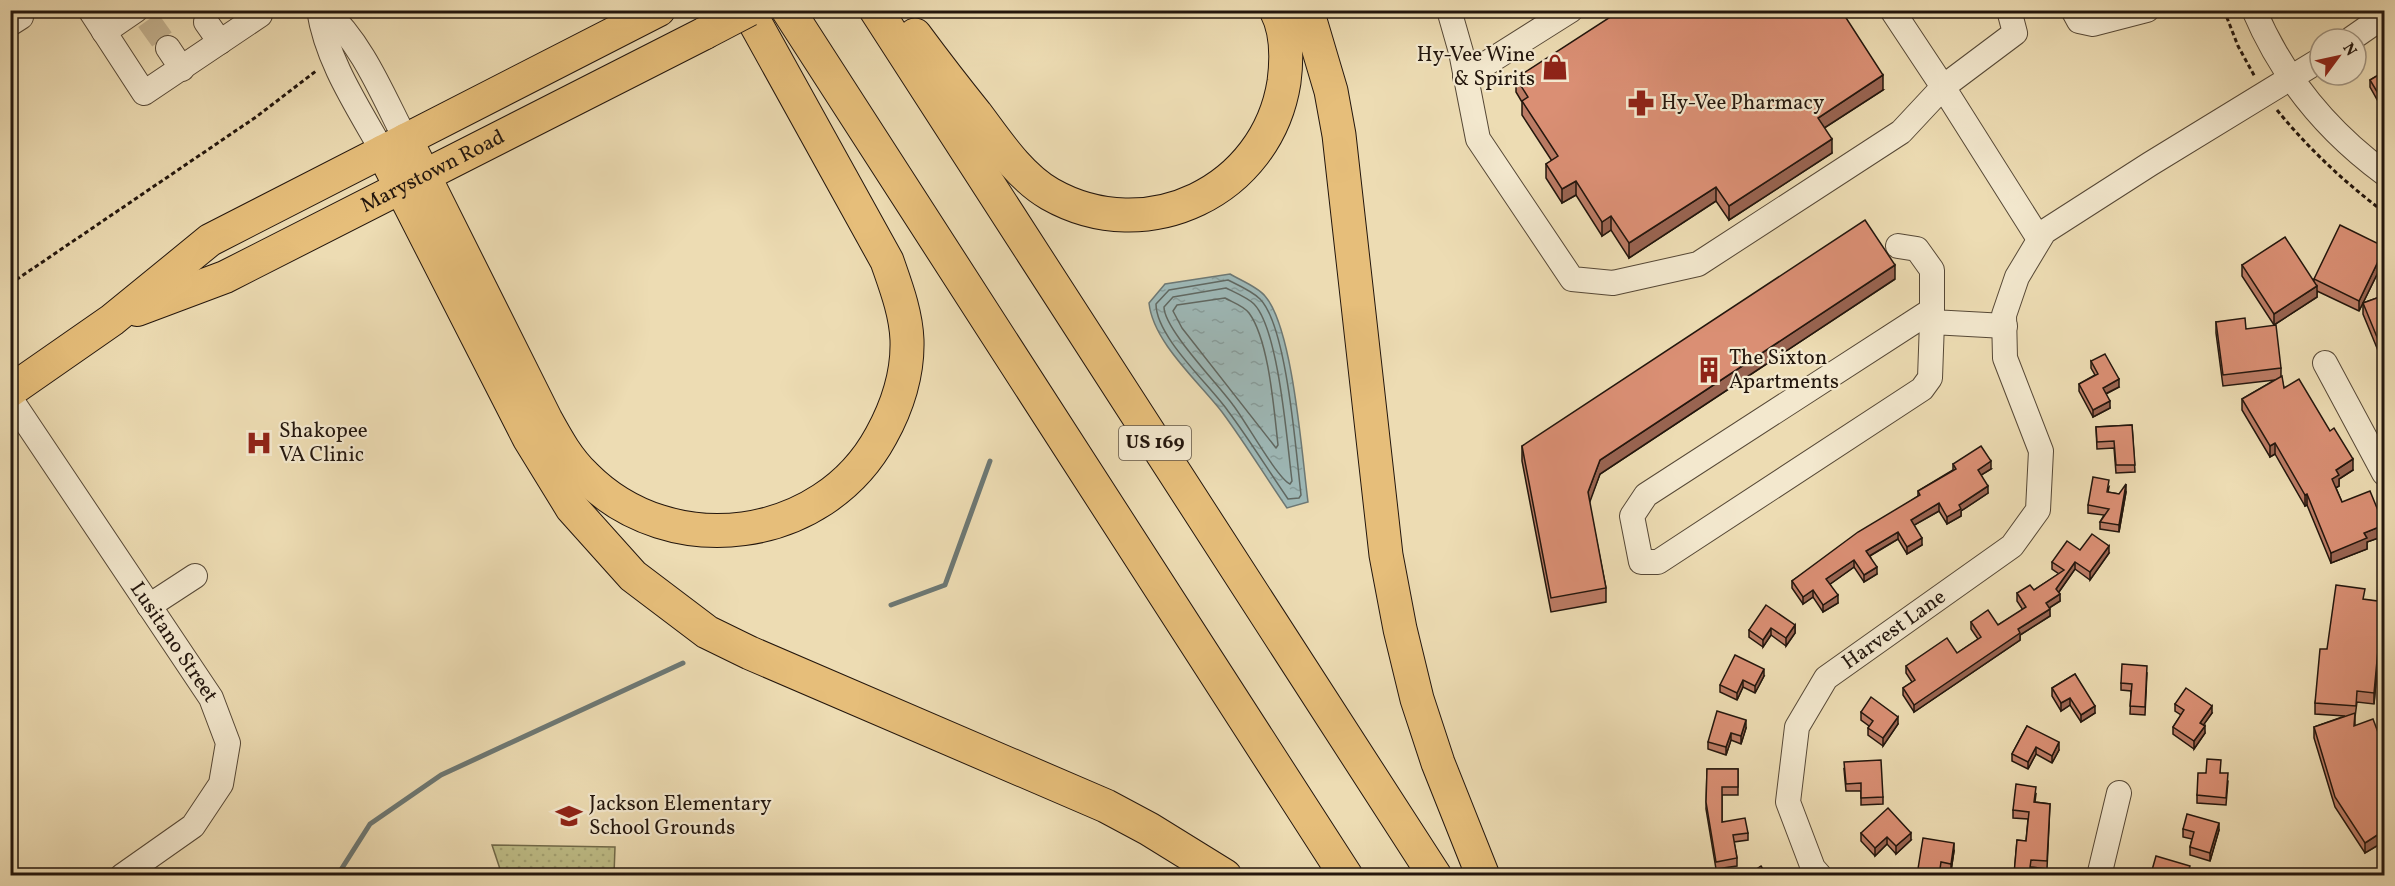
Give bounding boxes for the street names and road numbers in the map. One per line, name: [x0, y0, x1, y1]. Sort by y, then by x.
street label: Marystown Road: [356, 123, 510, 220]
road number: US 169: [1119, 426, 1191, 460]
street label: Lusitano Street: [123, 576, 225, 708]
street label: Harvest Lane: [1836, 583, 1952, 677]

